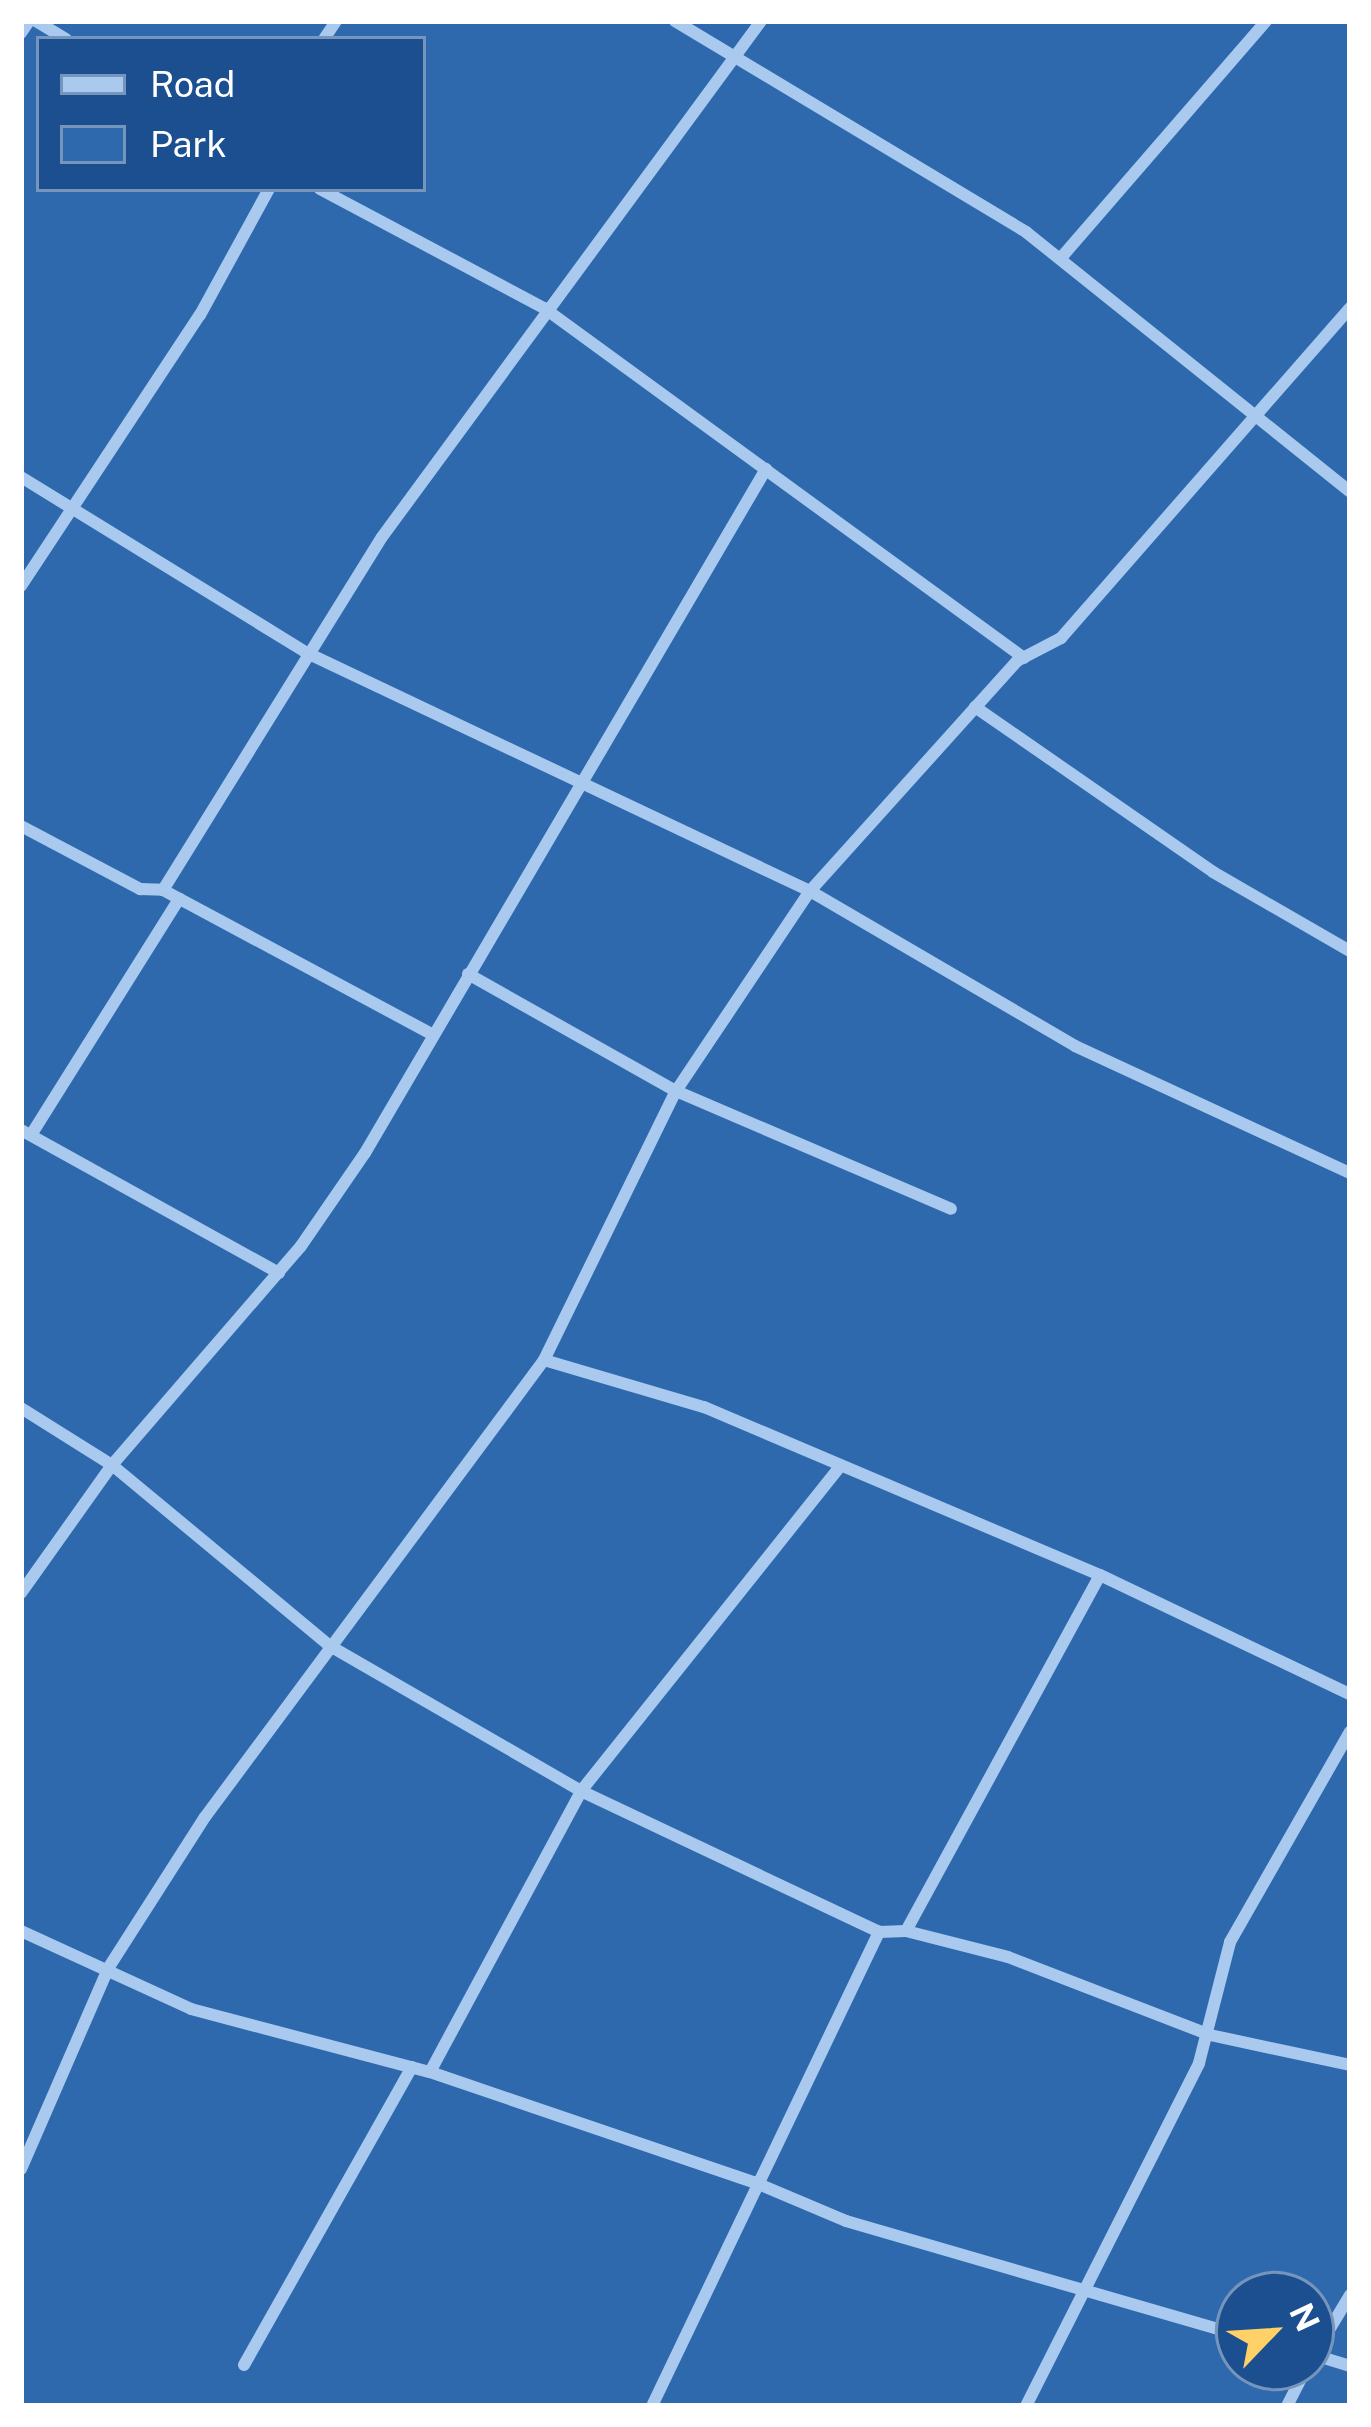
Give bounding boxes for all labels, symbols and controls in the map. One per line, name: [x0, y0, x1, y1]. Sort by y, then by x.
legend: [36, 36, 426, 192]
text: Road: [150, 63, 235, 105]
text: Park: [150, 123, 227, 165]
north arrow: [1215, 2271, 1335, 2391]
text: N: [1282, 2297, 1328, 2337]

